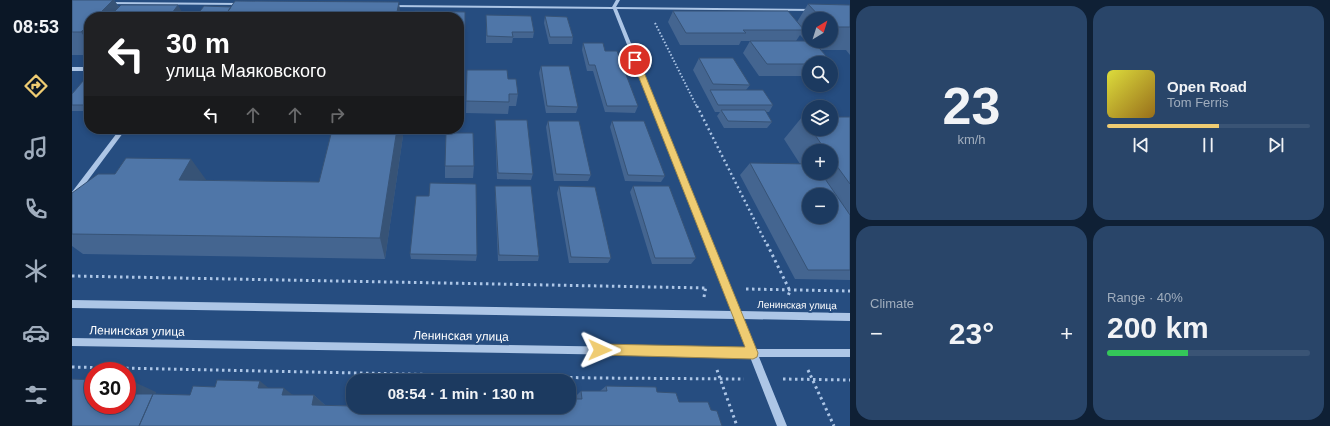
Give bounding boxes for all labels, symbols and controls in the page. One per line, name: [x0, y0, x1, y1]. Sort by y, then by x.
north arrow: [802, 12, 838, 48]
map controls: [802, 12, 838, 224]
text: 08:53: [13, 17, 59, 37]
icon: left: [100, 28, 152, 80]
text: 30 m: [166, 28, 230, 59]
pin: [618, 43, 652, 77]
icon: arrive: [624, 49, 646, 71]
button: search: [802, 56, 838, 92]
text: улица Маяковского: [166, 61, 326, 81]
icon: directions: [22, 72, 50, 100]
text: 23: [943, 77, 1000, 135]
text: Open Road: [1167, 78, 1247, 95]
text: Tom Ferris: [1167, 95, 1228, 110]
button: layers: [802, 100, 838, 136]
icon: left: [200, 104, 222, 126]
icon: ahead: [242, 104, 264, 126]
icon: ahead: [284, 104, 306, 126]
icon: right: [326, 104, 348, 126]
text: km/h: [957, 132, 986, 147]
icon: music: [22, 134, 50, 162]
icon: previous: [1130, 134, 1152, 156]
icon: pause: [1197, 134, 1219, 156]
icon: next: [1265, 134, 1287, 156]
button: +: [802, 144, 838, 180]
button: −: [802, 188, 838, 224]
icon: phone: [22, 195, 50, 223]
icon: climate: [22, 257, 50, 285]
text: Range · 40%: [1107, 290, 1183, 305]
text: Climate: [870, 296, 914, 311]
street label: Ленинская улица: [757, 299, 837, 311]
text: 200 km: [1107, 311, 1209, 344]
text: 23°: [949, 317, 994, 350]
icon: car: [22, 319, 50, 347]
text: −: [870, 321, 883, 346]
text: +: [1060, 321, 1073, 346]
street label: Ленинская улица: [89, 323, 185, 339]
street label: Ленинская улица: [413, 328, 509, 344]
position arrow: [579, 329, 621, 371]
speed limit sign: 30: [84, 362, 136, 414]
icon: filters: [22, 381, 50, 409]
text: 08:54 · 1 min · 130 m: [388, 385, 534, 402]

